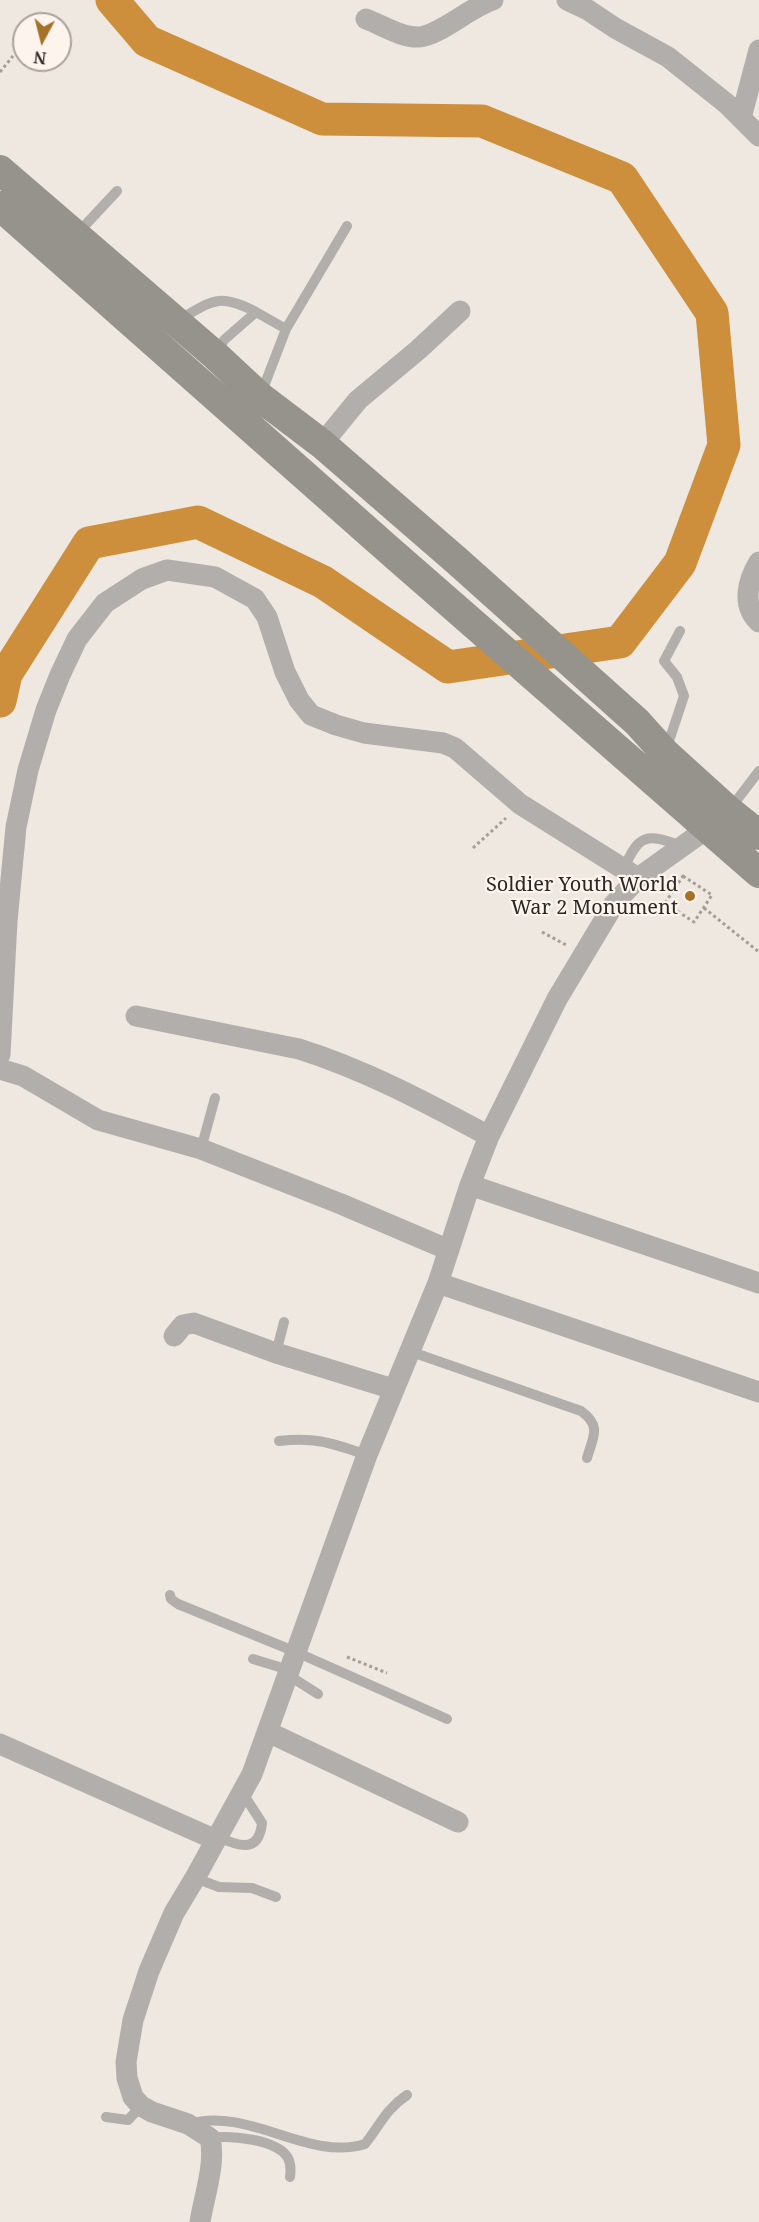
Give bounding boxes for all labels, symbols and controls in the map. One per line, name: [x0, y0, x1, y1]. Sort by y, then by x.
north arrow: [12, 12, 72, 72]
text: N: [32, 46, 48, 70]
place label: Soldier Youth World War 2 Monument: [486, 873, 678, 920]
marker: Soldier Youth World War 2 Monument: [683, 889, 697, 903]

